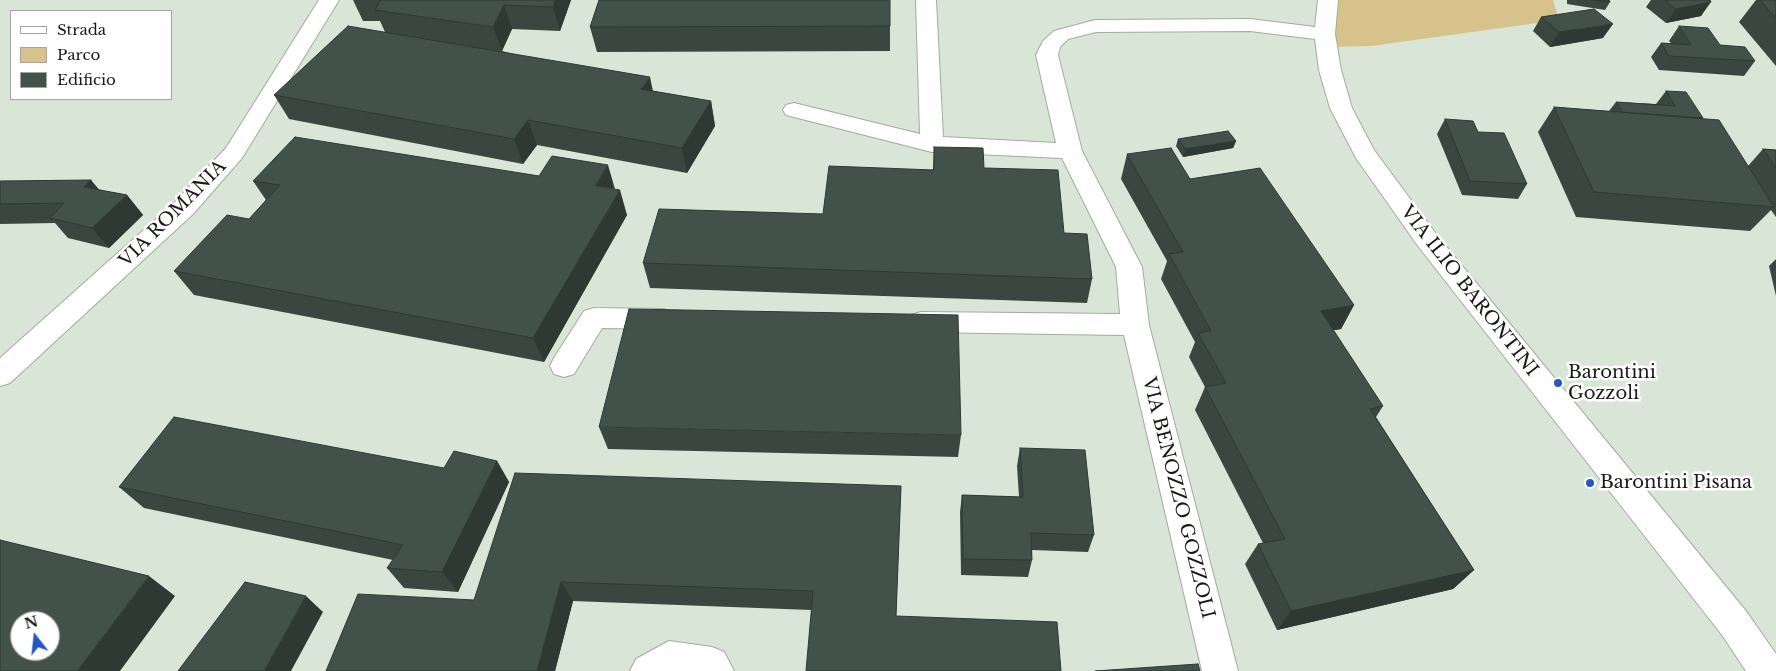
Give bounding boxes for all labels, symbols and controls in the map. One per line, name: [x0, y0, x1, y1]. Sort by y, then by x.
legend: [10, 10, 172, 100]
text: Strada: [57, 20, 106, 39]
text: Parco: [57, 45, 100, 64]
text: Edificio: [57, 70, 116, 89]
street label: VIA ROMANIA: [115, 156, 231, 272]
street label: VIA ILIO BARONTINI: [1396, 201, 1542, 381]
place label: Barontini Gozzoli: [1568, 362, 1656, 404]
street label: VIA BENOZZO GOZZOLI: [1138, 375, 1218, 621]
marker: Barontini Gozzoli: [1552, 377, 1564, 389]
place label: Barontini Pisana: [1600, 472, 1752, 494]
marker: Barontini Pisana: [1584, 477, 1596, 489]
north arrow: [10, 611, 60, 661]
text: N: [22, 612, 40, 633]

